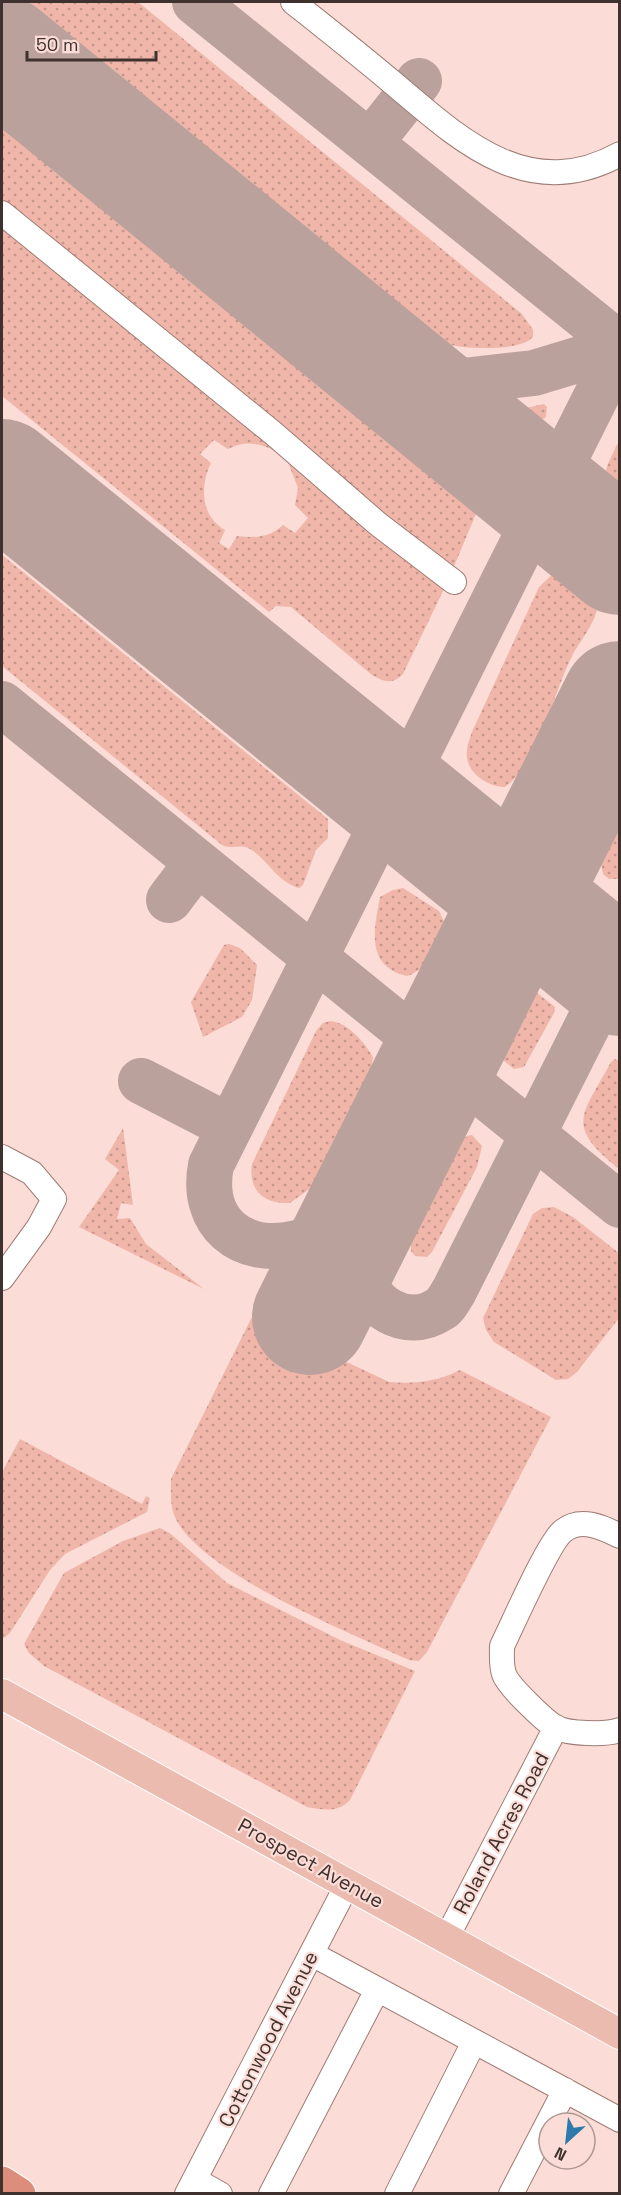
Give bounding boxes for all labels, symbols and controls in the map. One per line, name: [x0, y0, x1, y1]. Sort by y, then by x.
scale bar: [27, 24, 156, 62]
text: 50 m: [36, 33, 78, 56]
street label: Roland Acres Road: [447, 1748, 555, 1918]
street label: Prospect Avenue: [233, 1812, 389, 1914]
street label: Cottonwood Avenue: [212, 1947, 324, 2131]
north arrow: [537, 2111, 597, 2171]
text: N: [551, 2142, 570, 2166]

